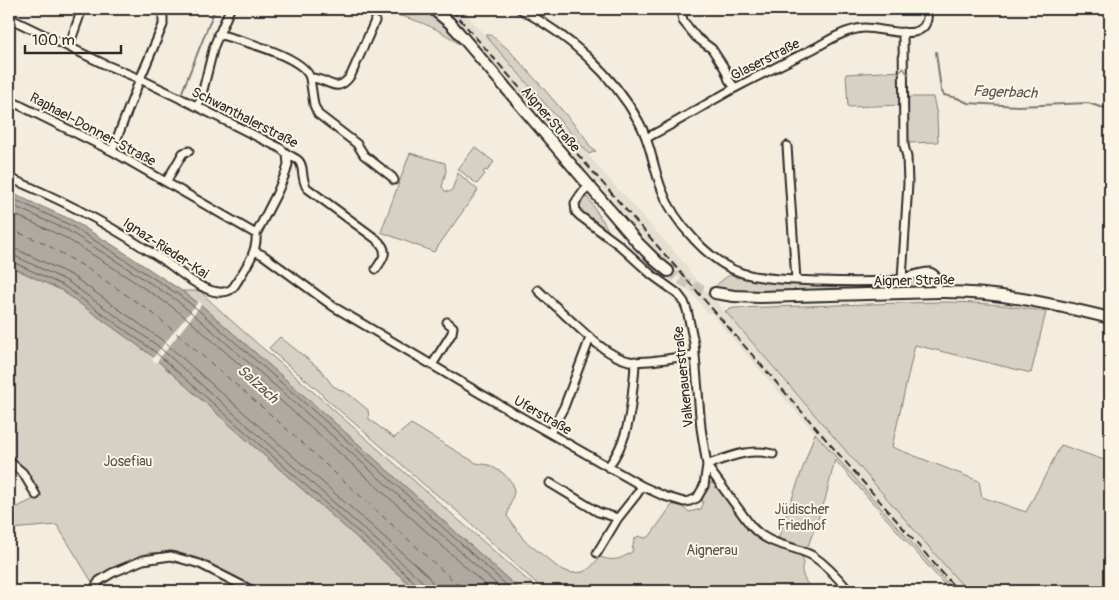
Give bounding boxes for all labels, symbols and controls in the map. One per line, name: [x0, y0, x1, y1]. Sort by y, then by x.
scale bar: [25, 22, 121, 54]
text: 100 m: [32, 31, 75, 50]
street label: Glaserstraße: [728, 35, 803, 84]
one-way arrow: [898, 67, 908, 75]
water label: Fagerbach: [972, 82, 1038, 103]
street label: Schwanthalerstraße: [189, 83, 301, 152]
street label: Aigner Straße: [518, 83, 584, 156]
street label: Raphael-Donner-Straße: [27, 89, 159, 170]
street label: Ignaz-Rieder-Kai: [120, 214, 212, 283]
street label: Aigner Straße: [873, 271, 955, 290]
street label: Valkenauerstraße: [670, 325, 697, 428]
water label: Salzach: [233, 361, 283, 408]
street label: Uferstraße: [511, 392, 575, 439]
park label: Josefiau: [104, 453, 152, 470]
park label: Jüdischer Friedhof: [774, 501, 830, 534]
park label: Aignerau: [686, 542, 738, 559]

